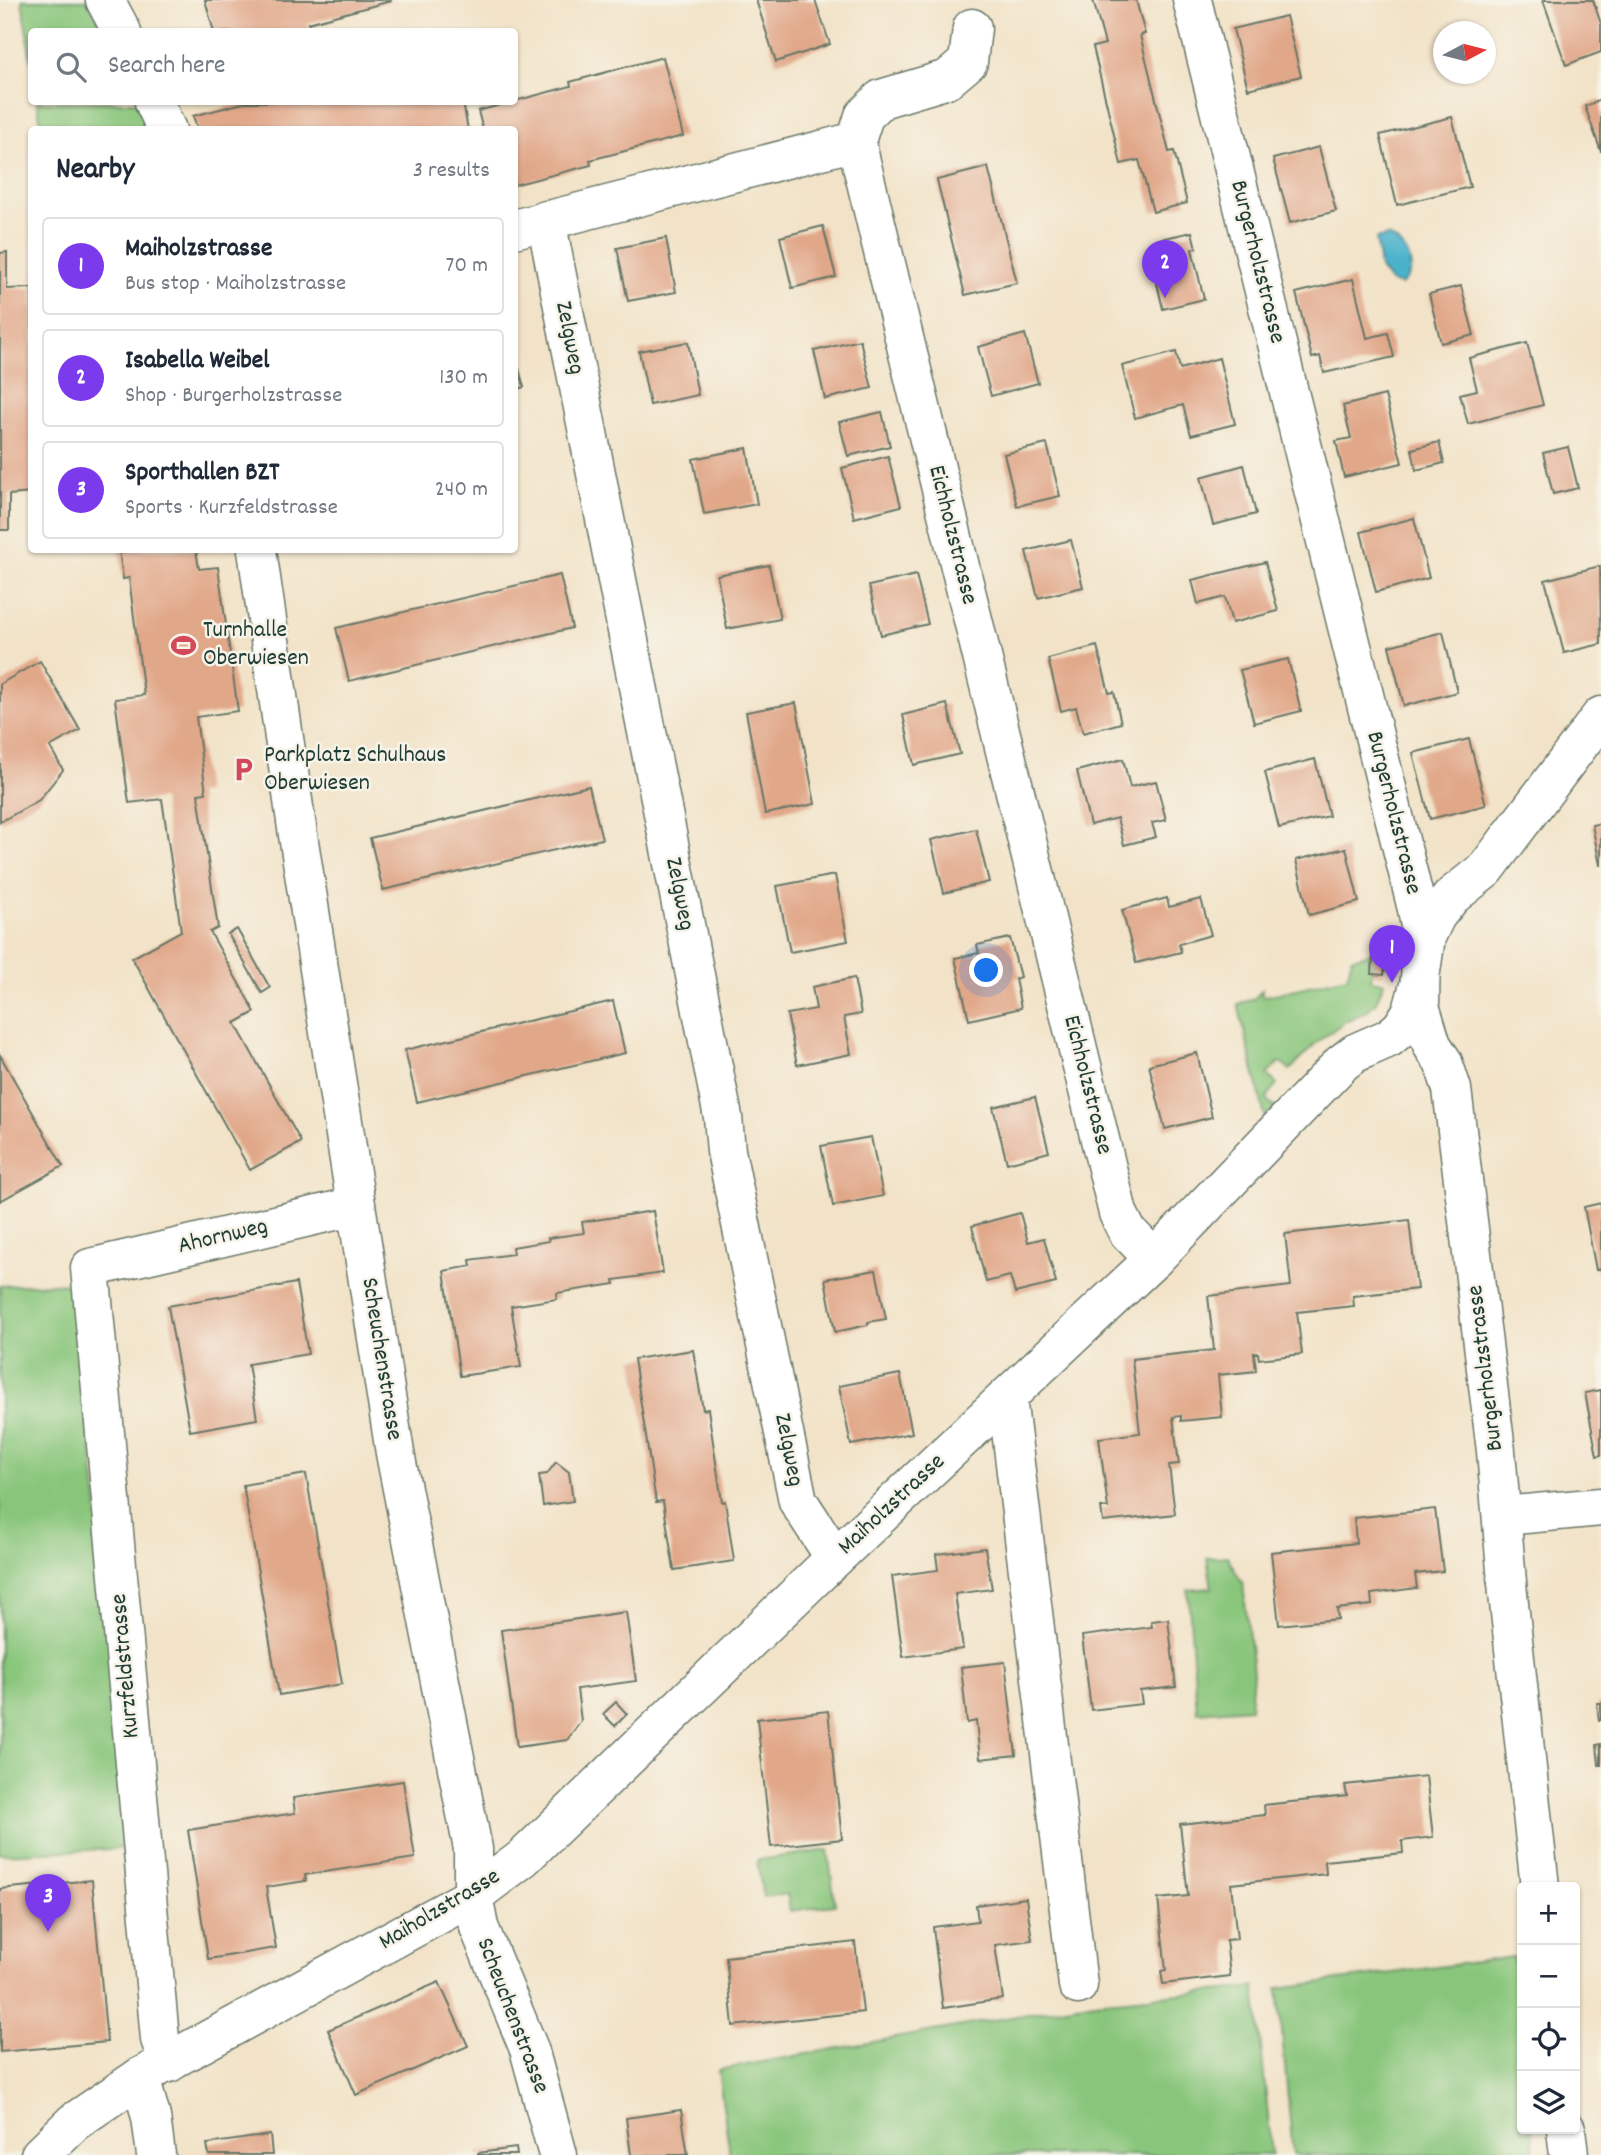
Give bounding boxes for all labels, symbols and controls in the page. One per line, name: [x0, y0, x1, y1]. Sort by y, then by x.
north arrow: [1433, 21, 1496, 84]
search box: [28, 28, 518, 105]
icon: search: [52, 48, 90, 86]
text: Search here: [108, 48, 226, 85]
text: Nearby: [56, 150, 134, 193]
text: 3 results: [413, 155, 490, 188]
street label: Burgerholzstrasse: [1220, 177, 1294, 347]
text: Maiholzstrasse: [125, 231, 272, 268]
pin: 2: [1142, 240, 1188, 298]
text: 1: [78, 250, 84, 283]
text: 70 m: [446, 250, 488, 283]
text: Bus stop · Maiholzstrasse: [125, 268, 346, 301]
street label: Zelgweg: [545, 298, 593, 378]
text: Isabella Weibel: [125, 343, 269, 380]
text: 2: [76, 362, 86, 395]
text: 130 m: [439, 362, 488, 395]
text: Shop · Burgerholzstrasse: [125, 380, 342, 413]
text: Sporthallen BZT: [125, 455, 279, 492]
street label: Eichholzstrasse: [918, 462, 986, 608]
text: 3: [76, 474, 86, 507]
text: 240 m: [435, 474, 488, 507]
text: Sports · Kurzfeldstrasse: [125, 492, 338, 525]
place label: Turnhalle Oberwiesen: [203, 614, 309, 676]
sports icon: Turnhalle Oberwiesen: [169, 631, 197, 659]
street label: Burgerholzstrasse: [1356, 728, 1430, 898]
place label: Parkplatz Schulhaus Oberwiesen: [264, 739, 446, 801]
parking icon: Parkplatz Schulhaus Oberwiesen: [230, 756, 258, 784]
street label: Zelgweg: [655, 854, 703, 934]
pin: 1: [1369, 925, 1415, 983]
your location: [969, 953, 1003, 987]
street label: Eichholzstrasse: [1053, 1012, 1121, 1158]
street label: Ahornweg: [175, 1210, 271, 1264]
street label: Scheuchenstrasse: [351, 1275, 411, 1443]
street label: Burgerholzstrasse: [1459, 1283, 1513, 1453]
street label: Zelgweg: [764, 1410, 812, 1490]
street label: Maiholzstrasse: [831, 1446, 953, 1564]
street label: Kurzfeldstrasse: [103, 1592, 149, 1740]
street label: Maiholzstrasse: [373, 1860, 507, 1960]
pin: 3: [25, 1874, 71, 1932]
map controls: [1517, 1882, 1580, 2134]
button: +: [1517, 1882, 1580, 1945]
street label: Scheuchenstrasse: [467, 1933, 557, 2099]
button: −: [1517, 1945, 1580, 2008]
button: locate: [1517, 2008, 1580, 2071]
button: layers: [1517, 2071, 1580, 2134]

